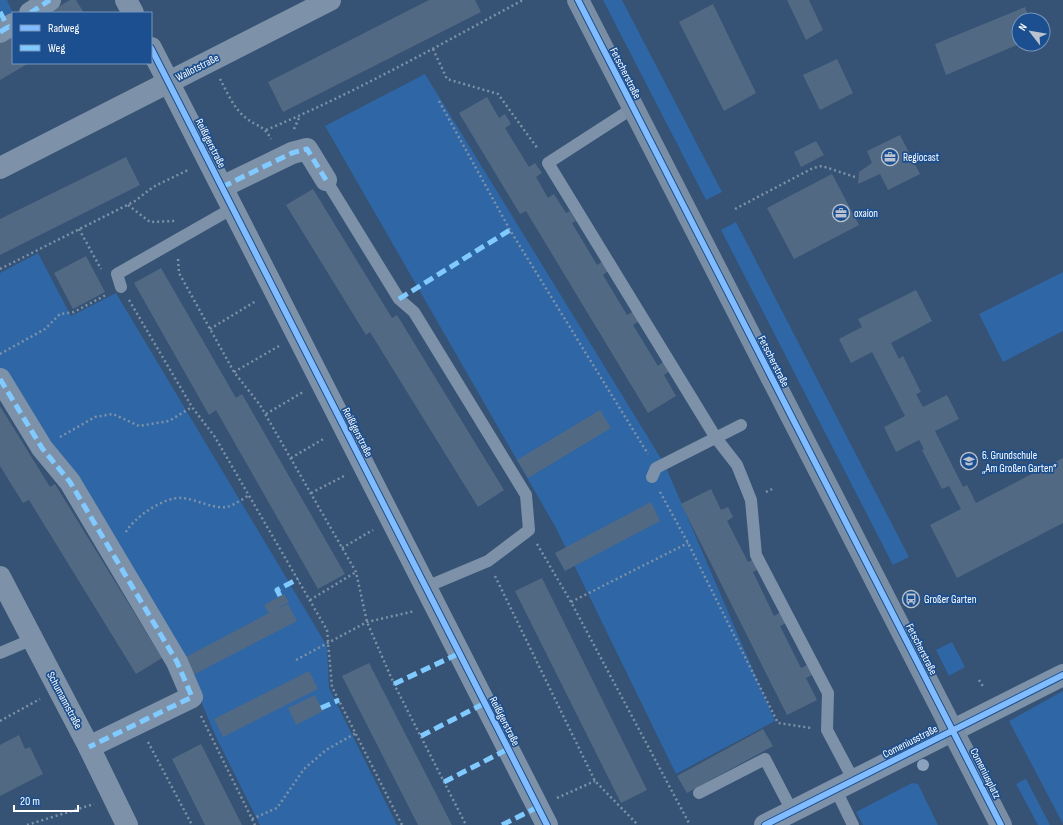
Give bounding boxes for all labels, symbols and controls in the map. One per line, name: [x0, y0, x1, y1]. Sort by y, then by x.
legend: [12, 12, 152, 64]
north arrow: [1011, 12, 1051, 52]
text: Radweg: [48, 21, 80, 36]
text: N: [1016, 21, 1030, 33]
text: Weg: [48, 41, 65, 56]
street label: Fetscherstraße: [607, 45, 644, 101]
street label: Wallotstraße: [174, 51, 221, 84]
street label: Reißigerstraße: [193, 116, 228, 170]
office icon: Regiocast: [880, 147, 900, 167]
place label: Regiocast: [903, 151, 940, 164]
office icon: oxaion: [831, 203, 851, 223]
place label: oxaion: [854, 207, 878, 220]
street label: Fetscherstraße: [755, 333, 792, 389]
street label: Reißigerstraße: [340, 405, 375, 459]
place label: 6. Grundschule „Am Großen Garten“: [982, 449, 1057, 475]
school or university icon: 6. Grundschule „Am Großen Garten“: [959, 451, 979, 471]
bus stop icon: Großer Garten: [901, 589, 921, 609]
place label: Großer Garten: [924, 593, 977, 606]
street label: Fetscherstraße: [903, 621, 940, 677]
street label: Schumannstraße: [44, 670, 85, 731]
street label: Reißigerstraße: [487, 694, 522, 748]
street label: Comeniusstraße: [881, 722, 940, 761]
street label: Comeniusplatz: [967, 746, 1004, 801]
scale bar: [14, 787, 78, 813]
text: 20 m: [20, 794, 40, 809]

